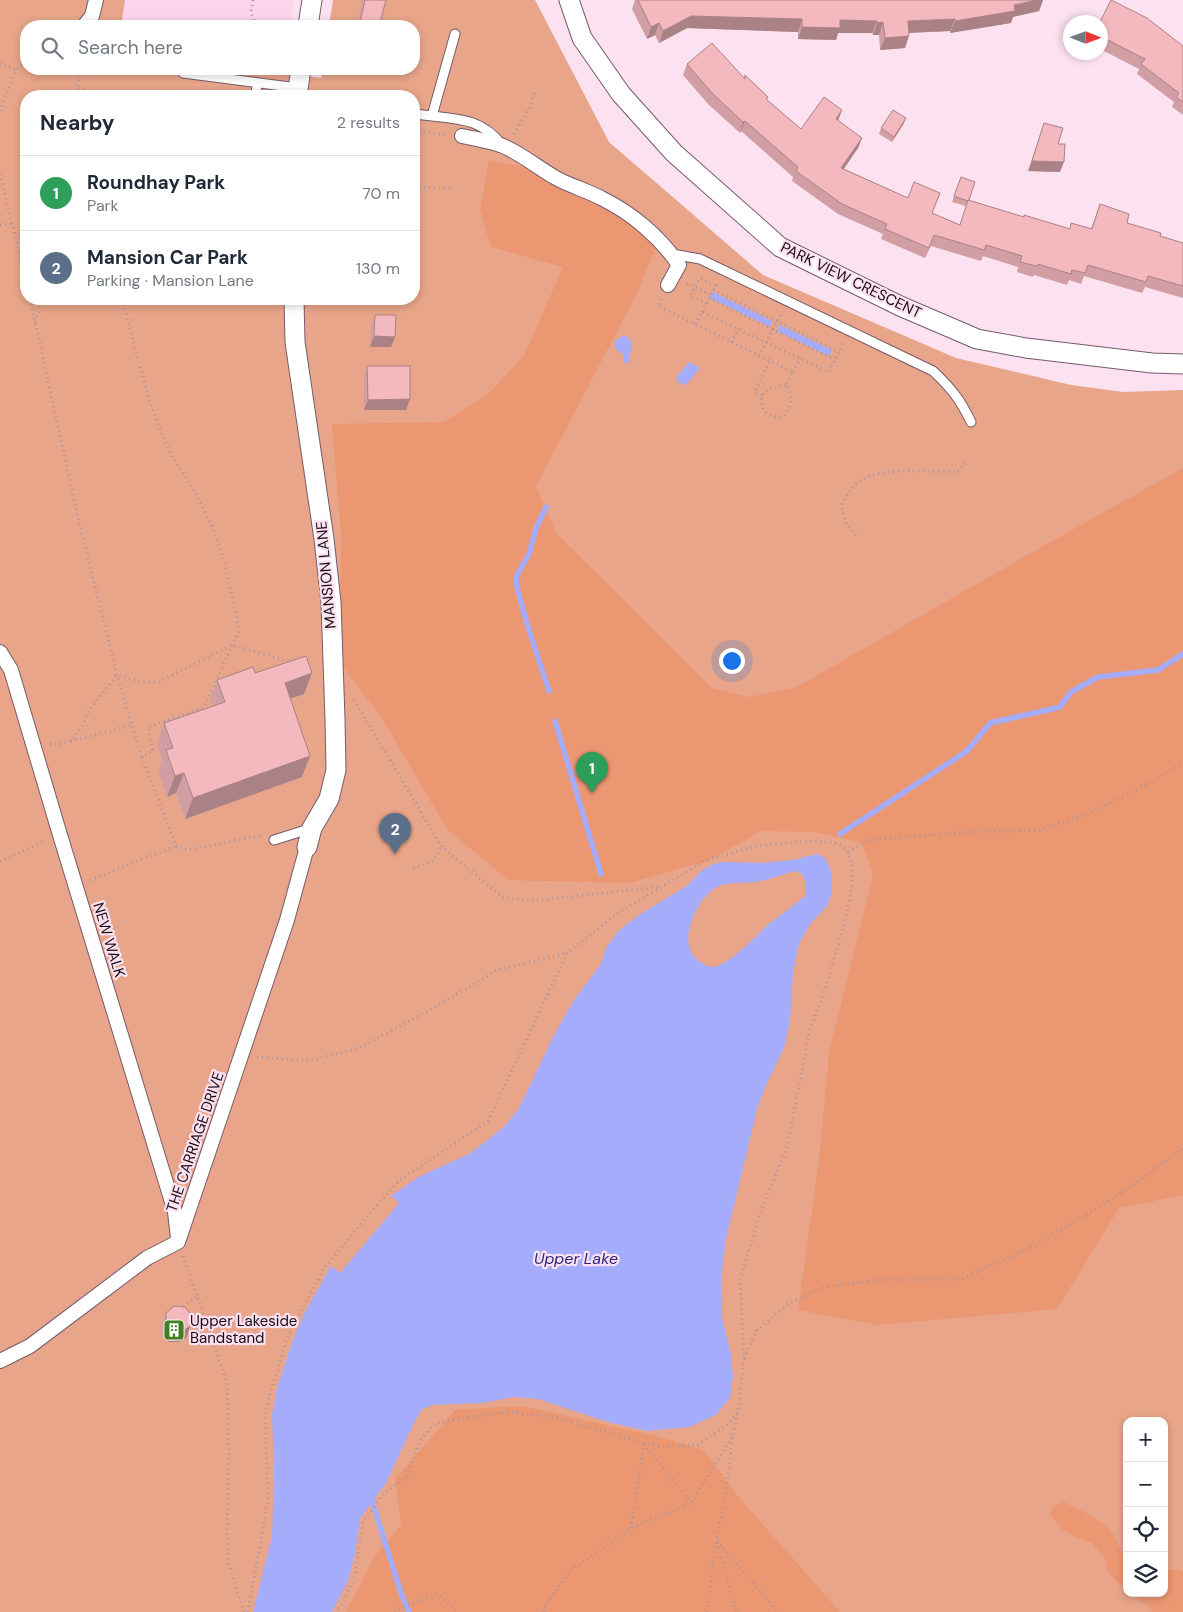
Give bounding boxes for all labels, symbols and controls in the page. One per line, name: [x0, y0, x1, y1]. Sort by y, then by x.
north arrow: [1063, 15, 1108, 60]
search box: [20, 20, 420, 75]
icon: search: [38, 34, 66, 62]
text: Search here: [78, 35, 183, 60]
text: Nearby: [40, 109, 114, 137]
text: 2 results: [337, 112, 400, 133]
text: Roundhay Park: [87, 170, 225, 195]
text: 1: [53, 183, 59, 204]
text: 70 m: [362, 183, 400, 204]
text: Park: [87, 195, 119, 216]
street label: PARK VIEW CRESCENT: [777, 237, 925, 323]
text: Mansion Car Park: [87, 245, 248, 270]
text: 2: [51, 258, 61, 279]
text: 130 m: [356, 258, 400, 279]
text: Parking · Mansion Lane: [87, 270, 254, 291]
street label: MANSION LANE: [311, 520, 341, 630]
your location: [719, 648, 745, 674]
pin: 1: [576, 752, 608, 793]
pin: 2: [379, 813, 411, 854]
street label: NEW WALK: [88, 900, 130, 980]
street label: THE CARRIAGE DRIVE: [162, 1069, 228, 1215]
water label: Upper Lake: [534, 1248, 618, 1269]
place label: Upper Lakeside Bandstand: [190, 1311, 297, 1348]
building icon: Upper Lakeside Bandstand: [162, 1318, 186, 1342]
map controls: [1123, 1417, 1168, 1597]
button: +: [1123, 1417, 1168, 1462]
button: −: [1123, 1462, 1168, 1507]
button: locate: [1123, 1507, 1168, 1552]
button: layers: [1123, 1552, 1168, 1597]

